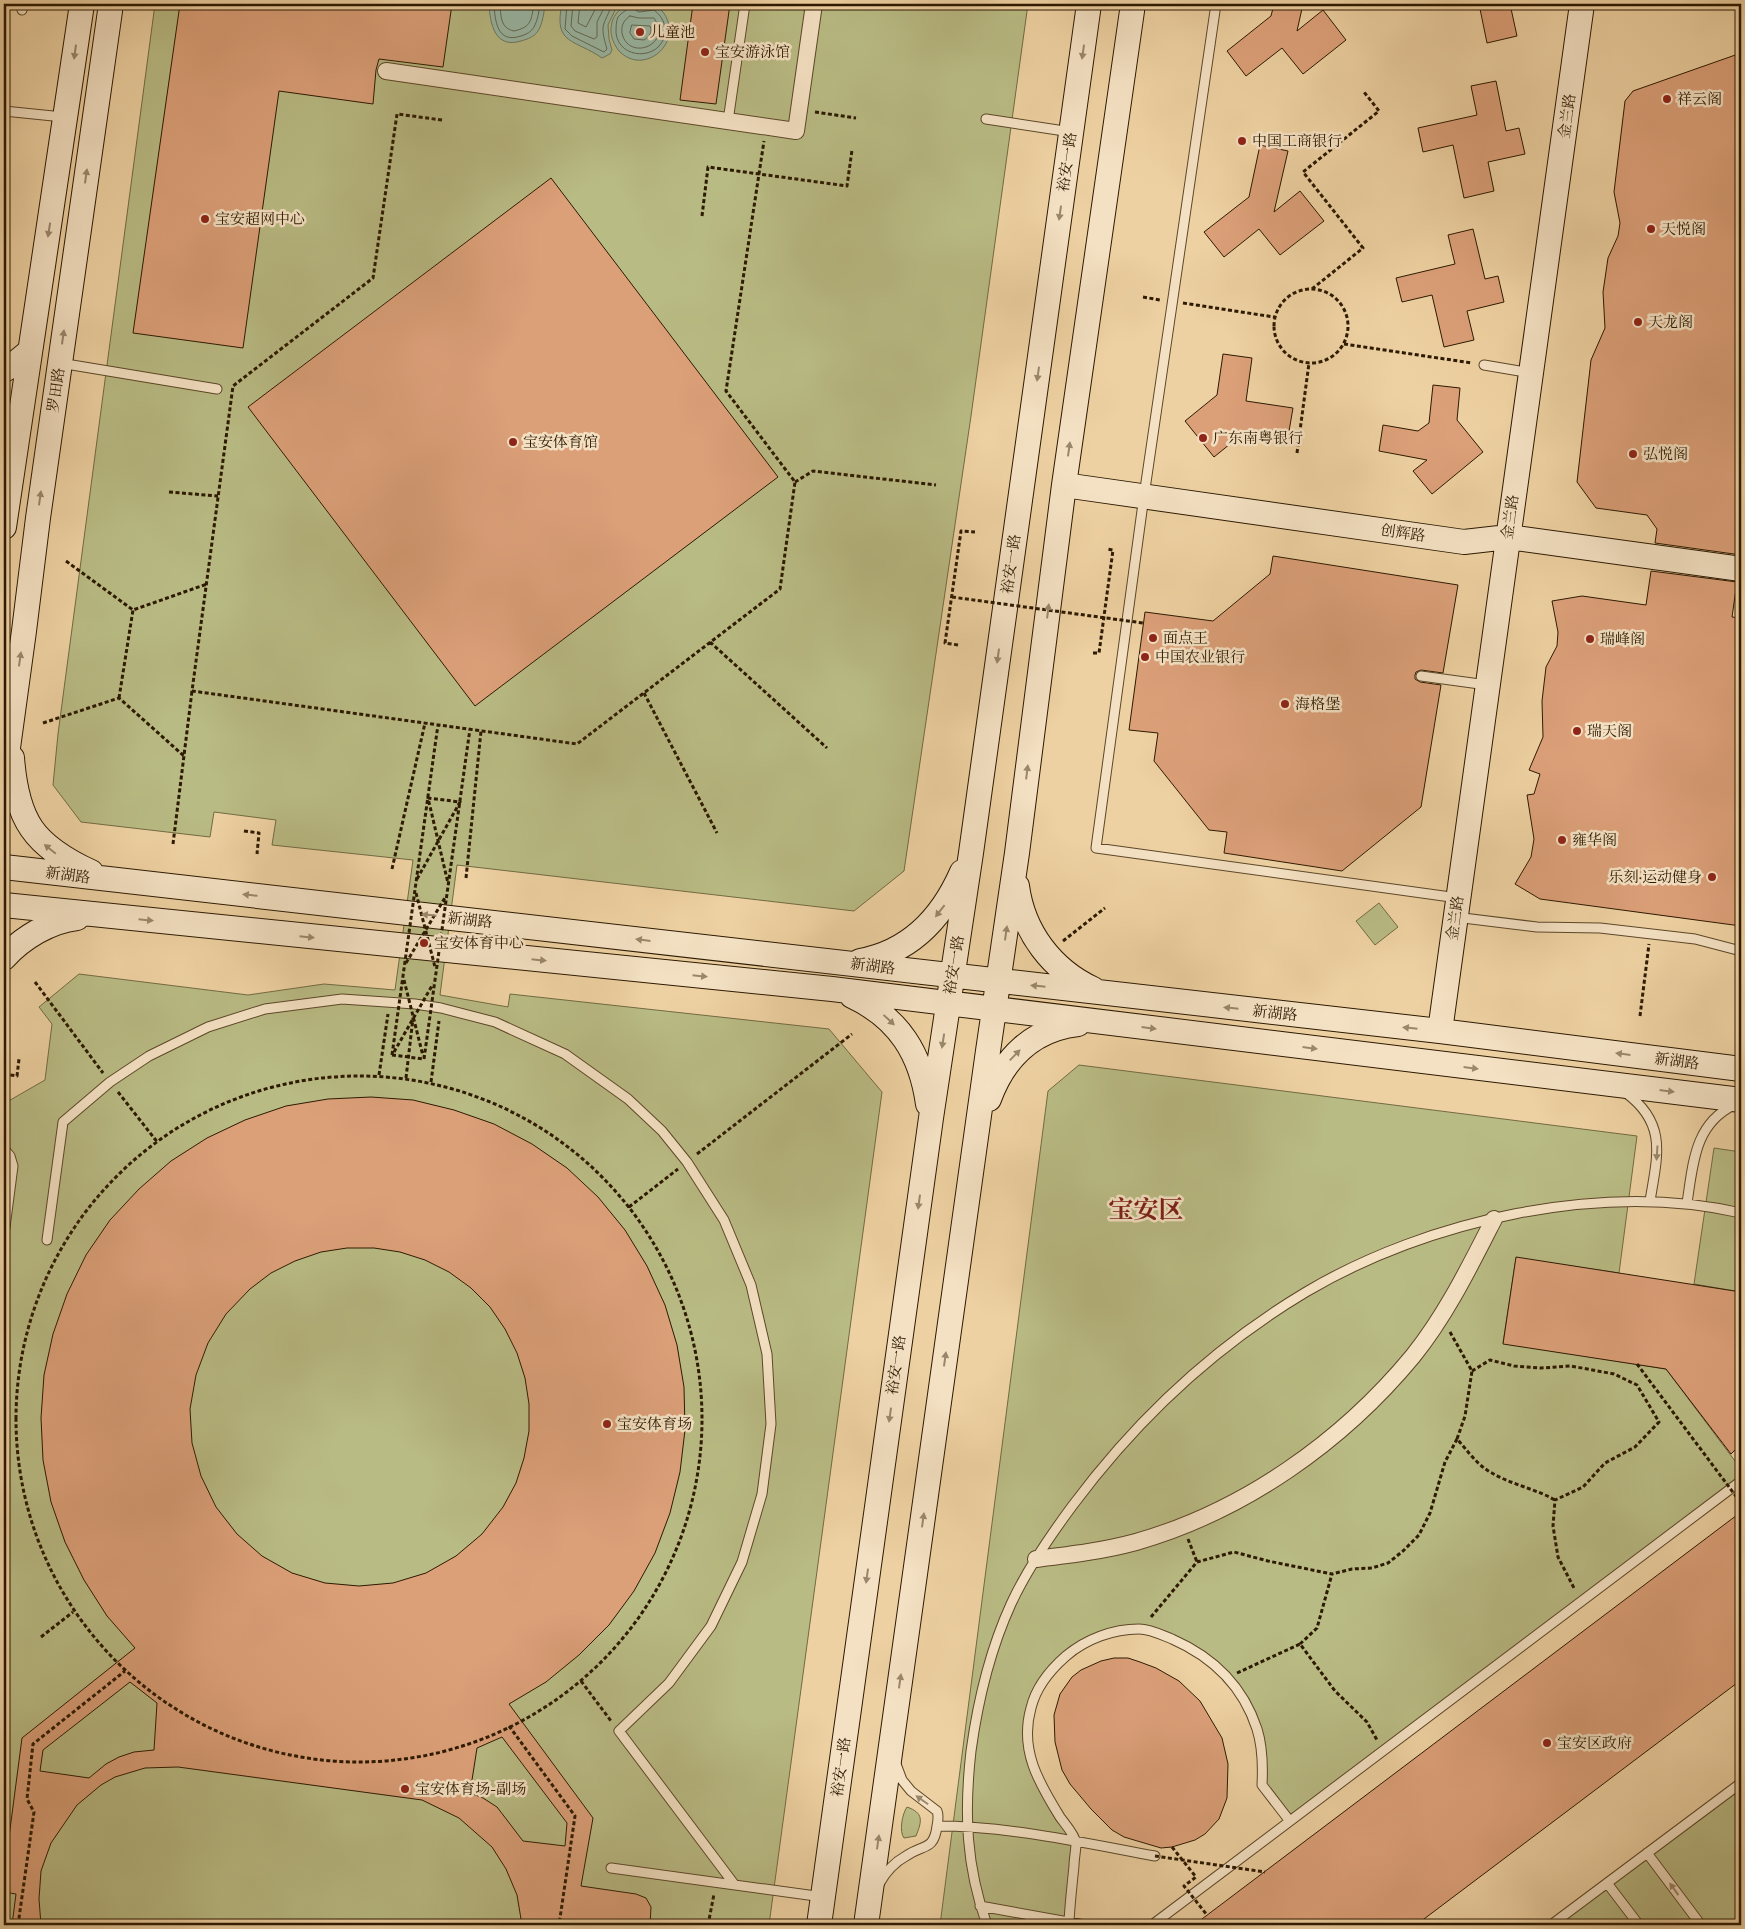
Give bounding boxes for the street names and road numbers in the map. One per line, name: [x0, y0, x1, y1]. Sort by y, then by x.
street label: 金兰路: [1555, 92, 1582, 140]
street label: 裕安一路: [1054, 131, 1083, 193]
street label: 罗田路: [44, 366, 71, 414]
street label: 金兰路: [1498, 493, 1525, 541]
street label: 创辉路: [1379, 521, 1427, 548]
street label: 裕安一路: [998, 533, 1027, 595]
street label: 新湖路: [44, 863, 91, 890]
street label: 金兰路: [1443, 894, 1470, 942]
street label: 新湖路: [446, 909, 493, 934]
street label: 裕安一路: [940, 934, 971, 997]
street label: 新湖路: [849, 954, 896, 981]
street label: 新湖路: [1251, 1002, 1298, 1027]
street label: 新湖路: [1653, 1049, 1700, 1076]
street label: 裕安一路: [883, 1334, 912, 1396]
street label: 裕安一路: [828, 1736, 857, 1798]

